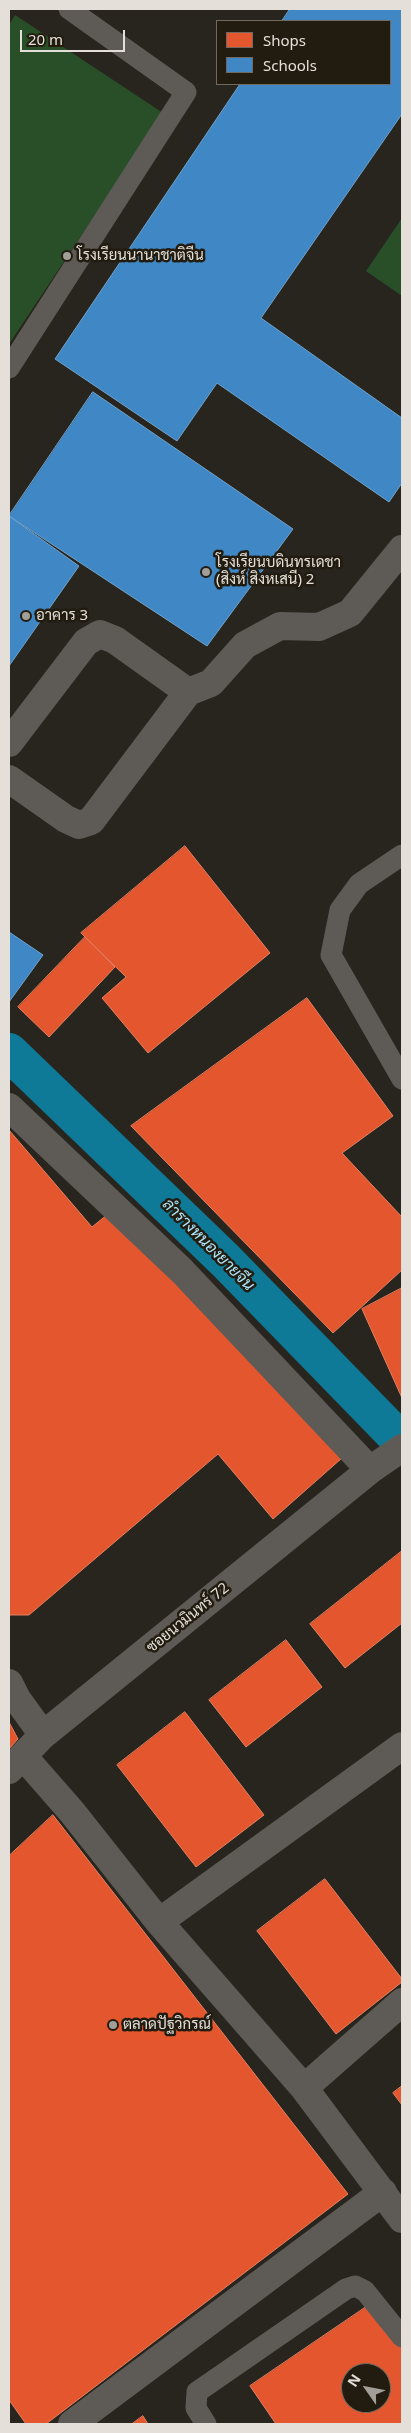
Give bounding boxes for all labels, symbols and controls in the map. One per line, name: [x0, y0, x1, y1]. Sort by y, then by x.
scale bar: [22, 20, 128, 52]
legend: [216, 20, 391, 85]
text: 20 m: [28, 29, 63, 49]
text: Shops: [263, 30, 306, 50]
text: Schools: [263, 55, 317, 75]
place label: โรงเรียนนานาชาติจีน: [77, 247, 204, 265]
marker: โรงเรียนนานาชาติจีน: [61, 250, 73, 262]
place label: โรงเรียนบดินทรเดชา (สิงห์ สิงหเสนี) 2: [216, 554, 341, 589]
marker: โรงเรียนบดินทรเดชา (สิงห์ สิงหเสนี) 2: [200, 566, 212, 578]
place label: อาคาร 3: [36, 607, 88, 625]
marker: อาคาร 3: [20, 610, 32, 622]
water label: ลำรางหนองยายจีน: [158, 1195, 258, 1295]
street label: ซอยนวมินทร์ 72: [143, 1579, 233, 1657]
place label: ตลาดปัฐวิกรณ์: [123, 2016, 211, 2034]
marker: ตลาดปัฐวิกรณ์: [107, 2019, 119, 2031]
north arrow: [341, 2363, 391, 2413]
text: N: [343, 2370, 365, 2390]

